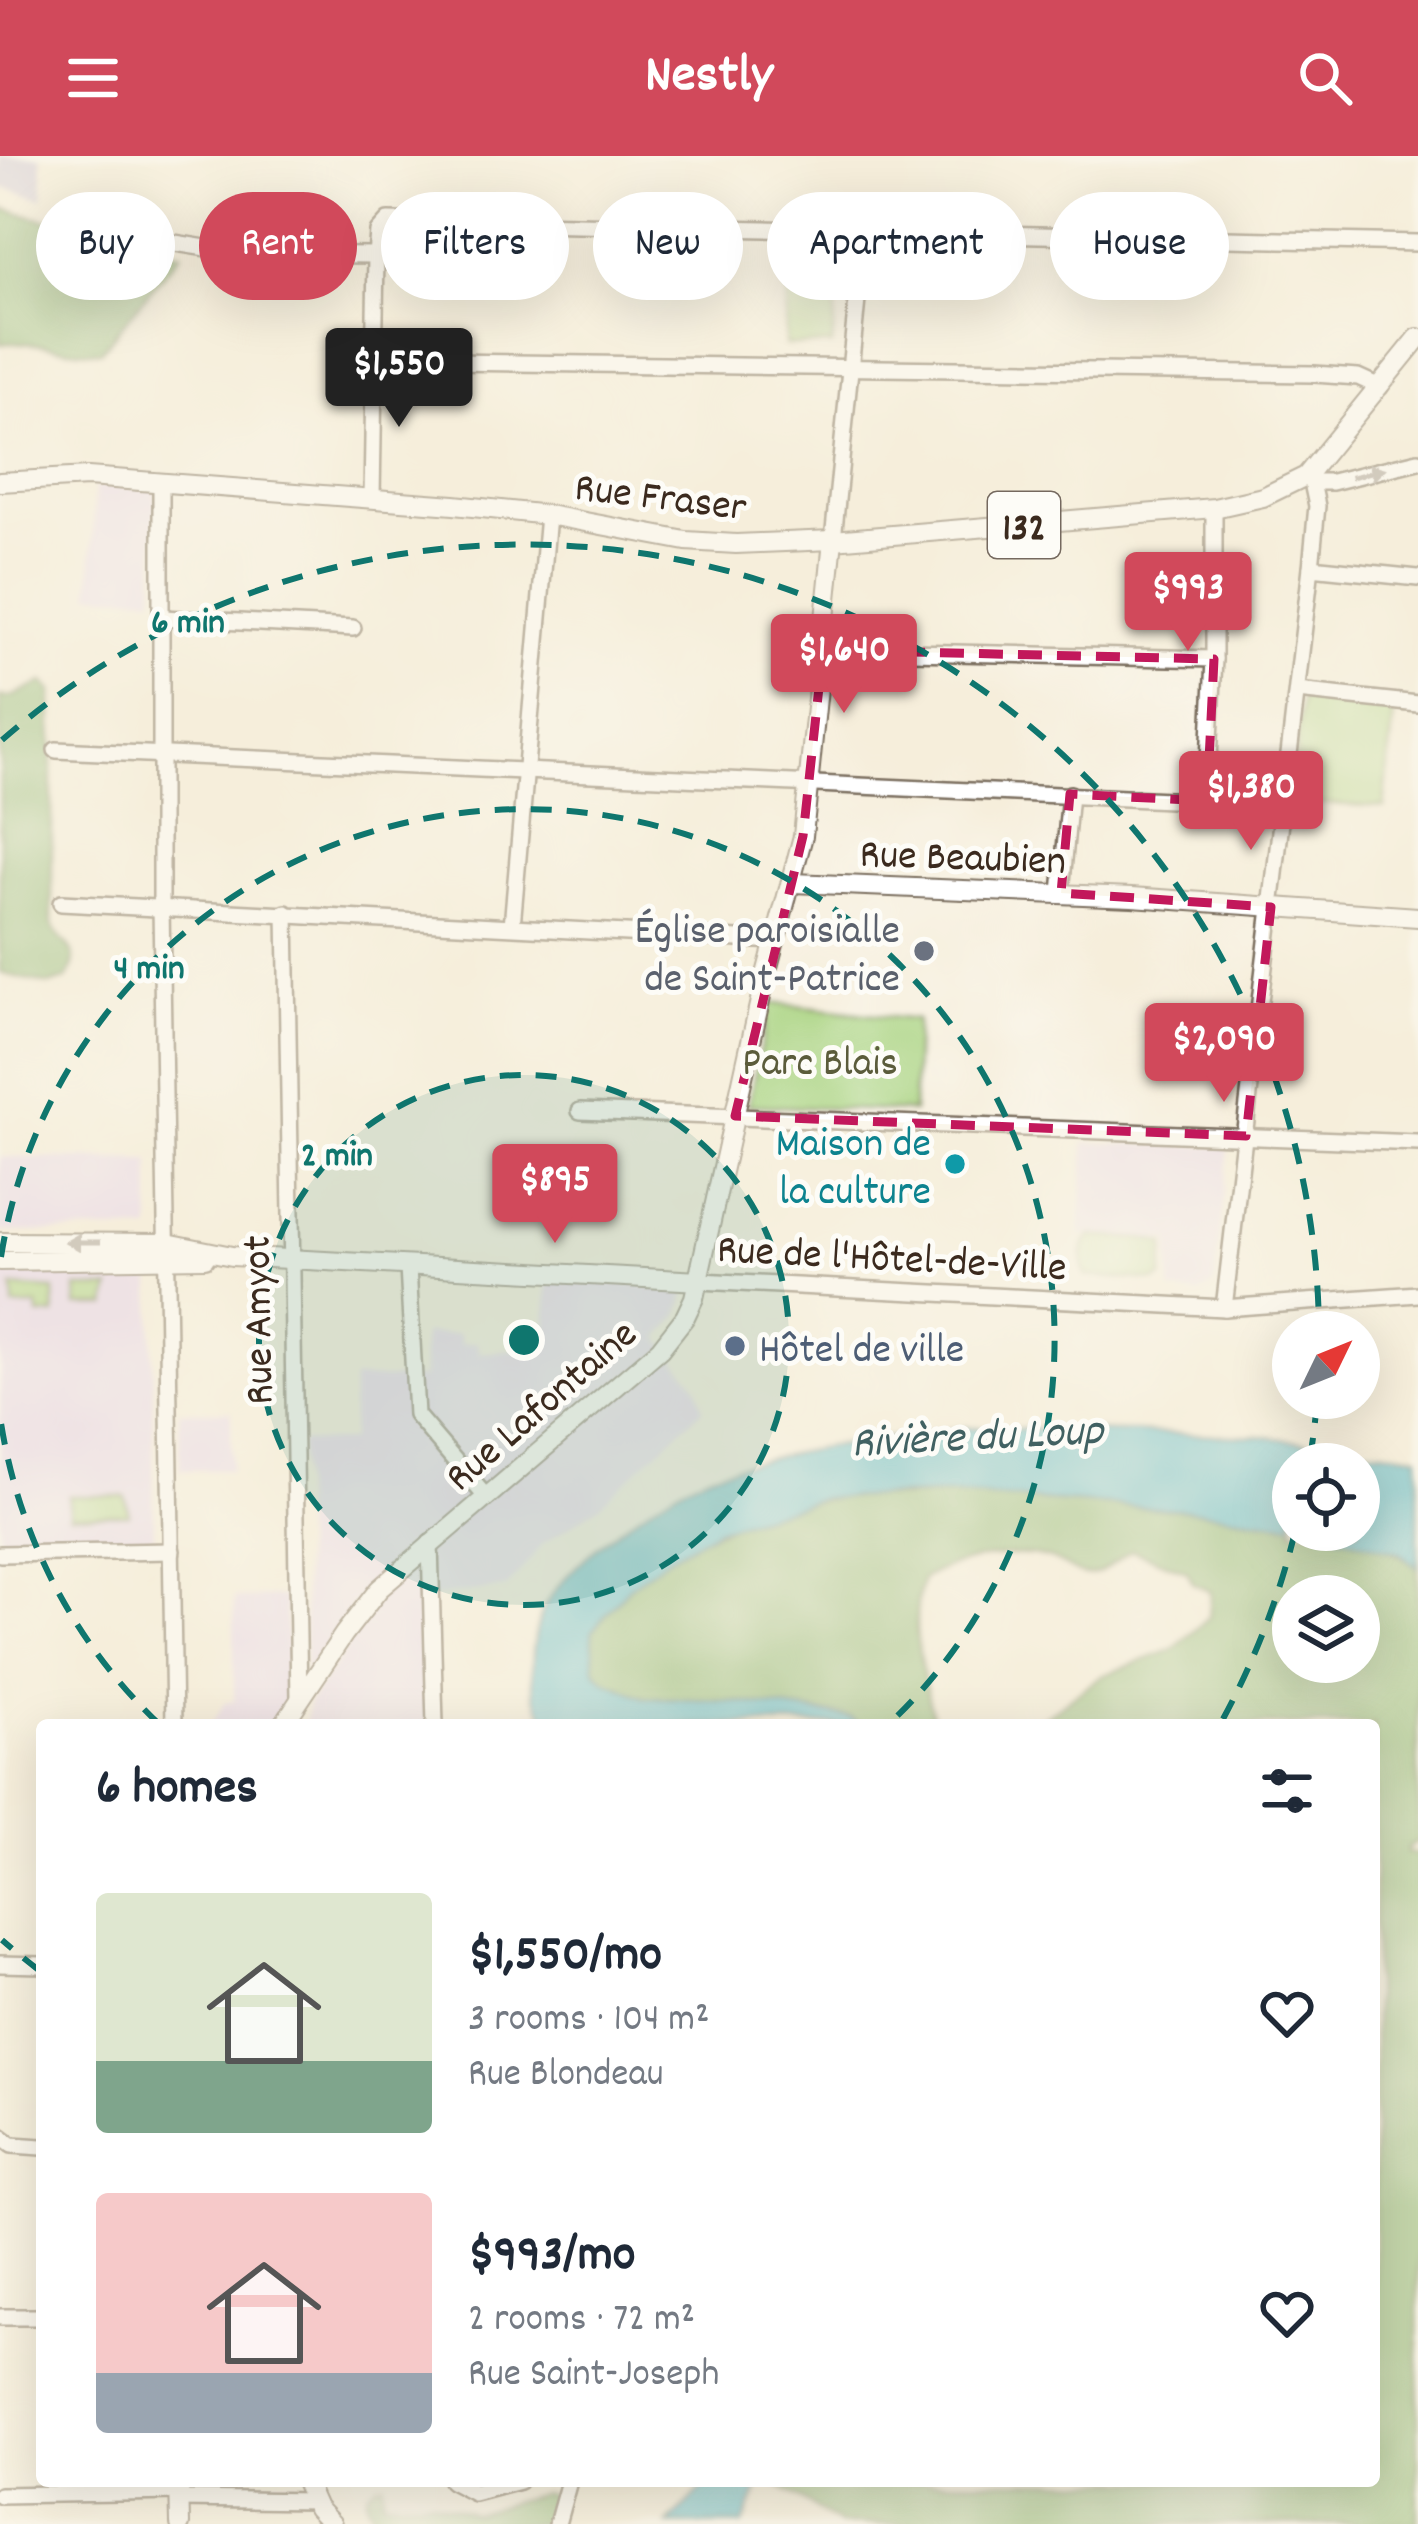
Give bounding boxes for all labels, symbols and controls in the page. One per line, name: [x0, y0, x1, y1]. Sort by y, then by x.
text: Nestly: [645, 40, 773, 117]
icon: menu: [60, 45, 126, 111]
icon: search: [1292, 45, 1358, 111]
chip: Buy: [36, 192, 175, 300]
chip: Rent: [199, 192, 357, 300]
chip: Filters: [381, 192, 569, 300]
chip: New: [593, 192, 743, 300]
chip: Apartment: [767, 192, 1026, 300]
chip: House: [1050, 192, 1229, 300]
pin: $1,550: [301, 328, 497, 430]
text: $1,550: [352, 339, 446, 394]
street label: Rue Fraser: [571, 461, 750, 541]
one-way arrow: [1350, 463, 1387, 482]
road number: 132: [988, 492, 1060, 558]
pin: $993: [1117, 552, 1259, 654]
text: $993: [1152, 563, 1224, 618]
text: 6 min: [151, 599, 225, 651]
pin: $1,640: [746, 614, 942, 716]
text: $1,640: [798, 625, 890, 680]
pin: $1,380: [1153, 751, 1349, 853]
text: $1,380: [1206, 762, 1296, 817]
street label: Rue Beaubien: [858, 827, 1067, 895]
place label: Église paroisialle de Saint-Patrice: [635, 904, 900, 1012]
marker: Église paroisialle de Saint-Patrice: [911, 938, 937, 964]
text: 4 min: [113, 945, 185, 997]
pin: $2,090: [1126, 1003, 1322, 1105]
text: $2,090: [1172, 1014, 1276, 1069]
park label: Parc Blais: [742, 1036, 898, 1096]
place label: Maison de la culture: [775, 1117, 931, 1225]
text: 2 min: [301, 1132, 373, 1184]
pin: $895: [484, 1144, 626, 1246]
marker: Maison de la culture: [942, 1151, 968, 1177]
text: $895: [519, 1155, 591, 1210]
street label: Rue de l'Hôtel-de-Ville: [715, 1223, 1068, 1301]
one-way arrow: [63, 1232, 101, 1252]
street label: Rue Amyot: [231, 1235, 293, 1405]
street label: Rue Lafontaine: [434, 1308, 653, 1509]
north arrow: [1272, 1311, 1380, 1419]
map controls: [1272, 1311, 1380, 1683]
centre of rings: [503, 1319, 545, 1361]
place label: Hôtel de ville: [759, 1323, 964, 1383]
marker: Hôtel de ville: [722, 1333, 748, 1359]
water label: Rivière du Loup: [849, 1401, 1107, 1479]
button: locate: [1272, 1443, 1380, 1551]
button: layers: [1272, 1575, 1380, 1683]
text: 6 homes: [96, 1755, 258, 1827]
icon: filters: [1254, 1758, 1320, 1824]
text: $1,550/mo: [468, 1922, 662, 1994]
icon: home: [192, 1941, 336, 2085]
icon: heart: [1254, 1980, 1320, 2046]
text: 3 rooms · 104 m²: [468, 1994, 709, 2049]
text: Rue Blondeau: [468, 2049, 664, 2104]
text: $993/mo: [468, 2222, 635, 2294]
icon: home: [192, 2241, 336, 2385]
icon: heart: [1254, 2280, 1320, 2346]
text: 2 rooms · 72 m²: [468, 2294, 695, 2349]
text: Rue Saint-Joseph: [468, 2349, 719, 2404]

